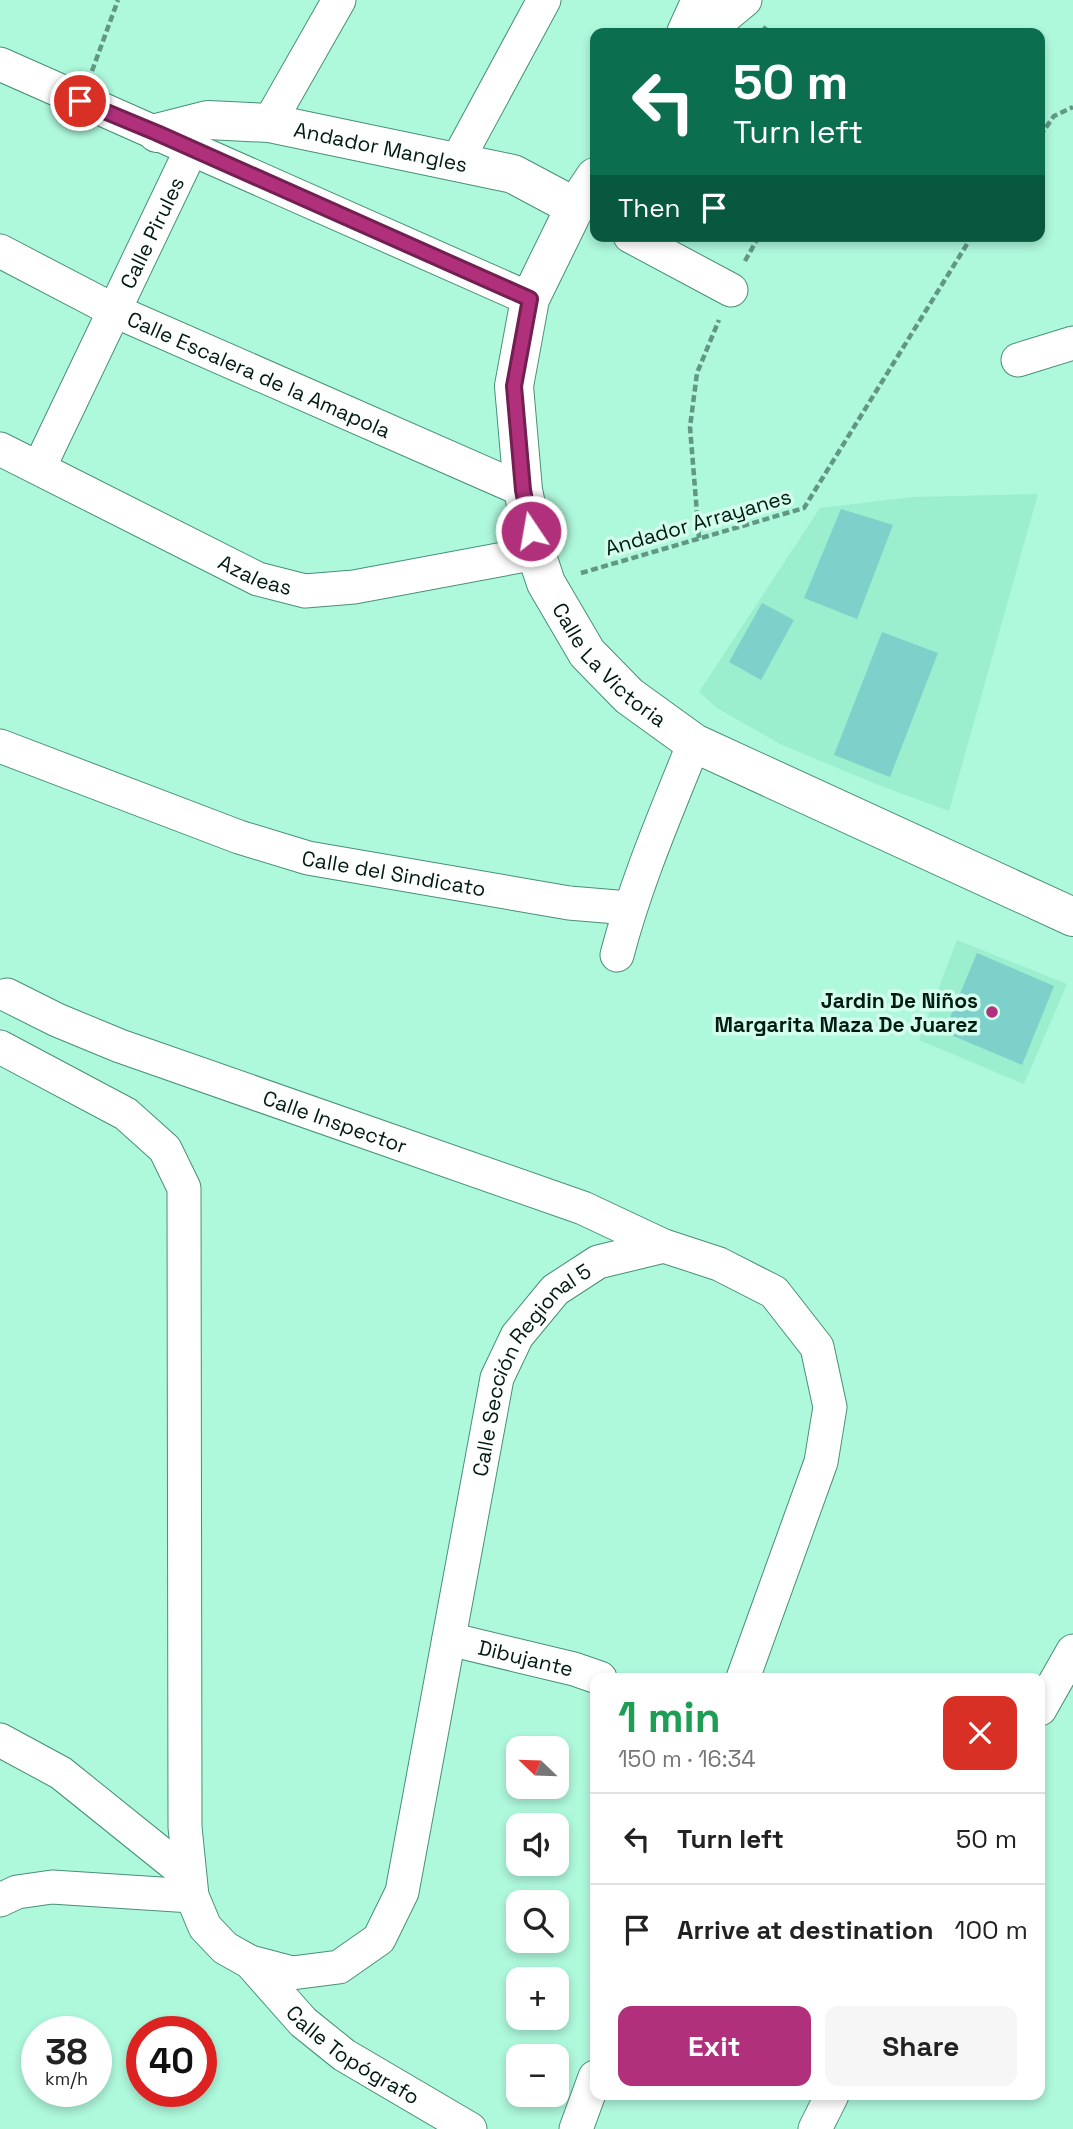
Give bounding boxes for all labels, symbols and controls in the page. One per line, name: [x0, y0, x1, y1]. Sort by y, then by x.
text: 50 m: [733, 51, 848, 113]
icon: left: [618, 56, 709, 147]
pin: [50, 71, 110, 131]
icon: arrive: [61, 82, 99, 120]
text: Turn left: [733, 112, 863, 152]
street label: Andador Mangles: [292, 115, 470, 178]
street label: Calle Pirules: [113, 172, 190, 293]
icon: arrive: [695, 189, 733, 227]
text: Then: [618, 191, 681, 225]
street label: Calle Escalera de la Amapola: [123, 305, 395, 444]
street label: Andador Arrayanes: [602, 482, 794, 562]
position arrow: [494, 494, 568, 568]
street label: Azaleas: [214, 548, 295, 601]
street label: Calle La Victoria: [547, 597, 672, 732]
street label: Calle del Sindicato: [300, 844, 488, 902]
place label: Jardin De Niños Margarita Maza De Juarez: [715, 987, 978, 1038]
marker: Jardin De Niños Margarita Maza De Juarez: [984, 1004, 1000, 1020]
street label: Calle Inspector: [259, 1084, 411, 1159]
street label: Calle Sección Regional 5: [466, 1257, 596, 1479]
street label: Dibujante: [475, 1633, 576, 1682]
text: 1 min: [618, 1691, 721, 1744]
button: close: [943, 1696, 1017, 1770]
north arrow: [506, 1736, 569, 1799]
map controls: [506, 1736, 569, 2107]
text: 150 m · 16:34: [618, 1744, 756, 1774]
button: sound: [506, 1813, 569, 1876]
icon: left: [618, 1820, 656, 1858]
text: Turn left: [677, 1822, 784, 1856]
text: 50 m: [956, 1822, 1017, 1856]
button: search: [506, 1890, 569, 1953]
icon: arrive: [618, 1911, 656, 1949]
text: Arrive at destination: [677, 1913, 934, 1947]
text: 100 m: [955, 1913, 1028, 1947]
button: +: [506, 1967, 569, 2030]
street label: Calle Topógrafo: [281, 1999, 425, 2110]
button: Exit: [618, 2006, 811, 2086]
button: Share: [825, 2006, 1017, 2086]
speed limit sign: 40: [126, 2016, 217, 2107]
text: 38: [45, 2030, 88, 2074]
button: −: [506, 2044, 569, 2107]
text: km/h: [45, 2067, 88, 2090]

